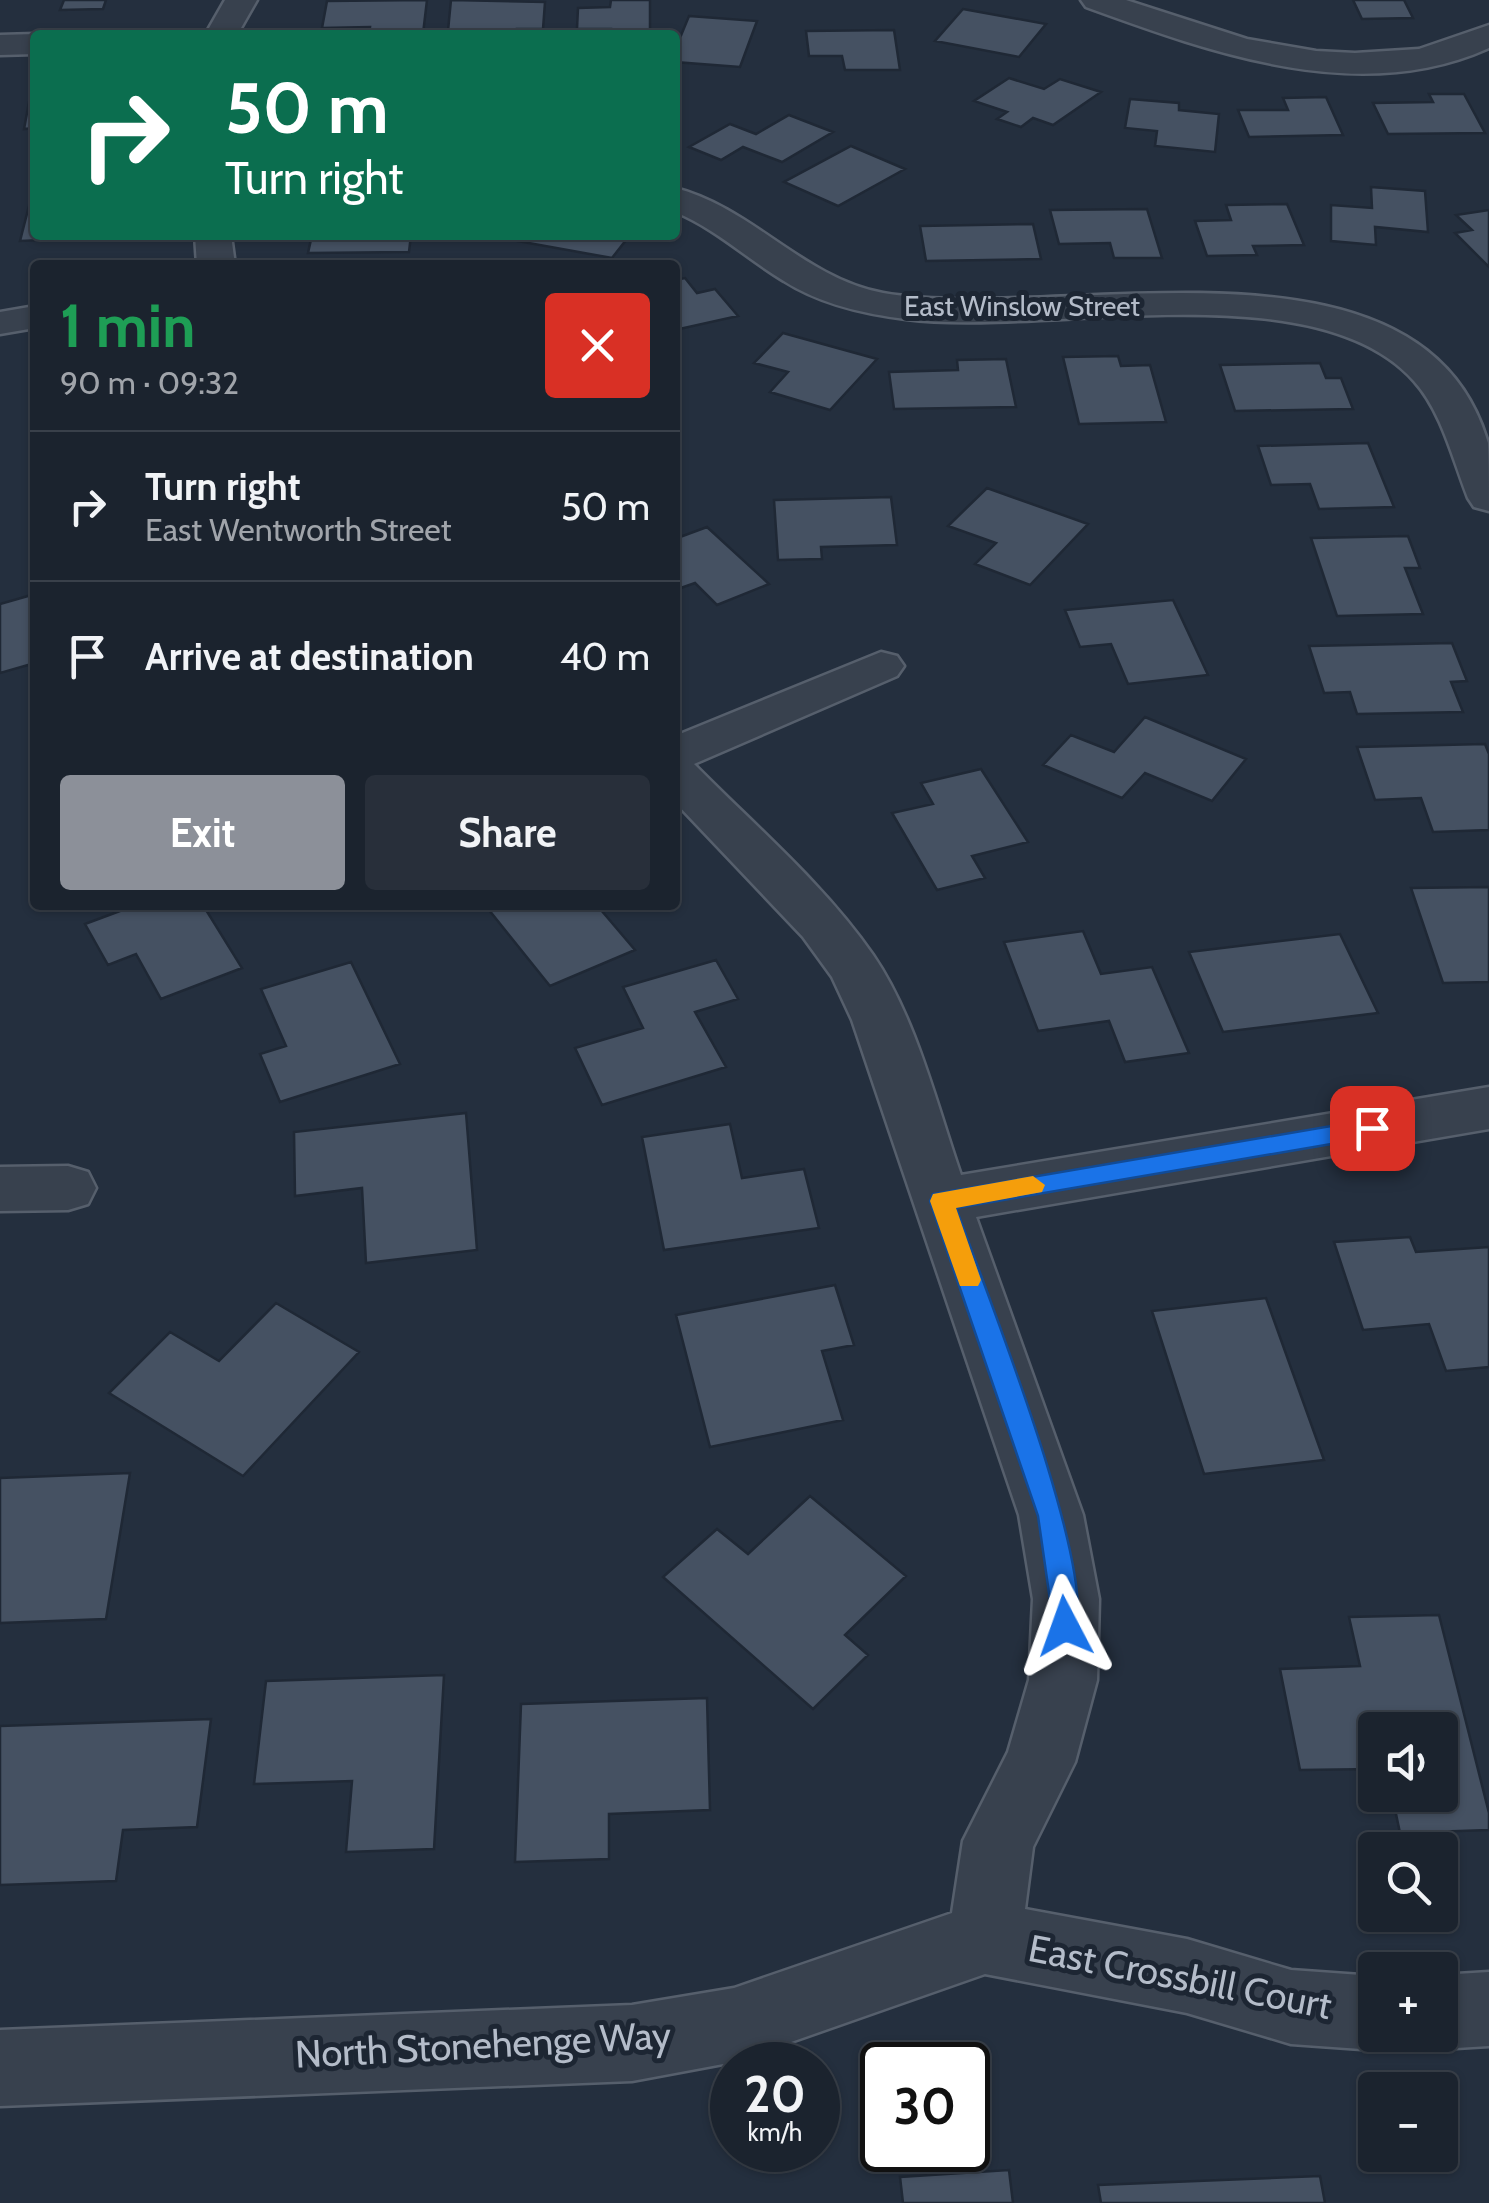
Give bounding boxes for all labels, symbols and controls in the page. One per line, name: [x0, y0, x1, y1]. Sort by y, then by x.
text: 50 m: [225, 65, 389, 151]
icon: right: [60, 70, 190, 200]
text: Turn right: [225, 151, 404, 205]
text: 1 min: [60, 289, 195, 362]
street label: East Winslow Street: [904, 289, 1140, 323]
button: close: [545, 293, 650, 398]
text: 90 m · 09:32: [60, 363, 239, 402]
text: Turn right: [145, 463, 301, 510]
icon: right: [60, 479, 115, 534]
text: 50 m: [561, 483, 650, 530]
text: East Wentworth Street: [145, 510, 451, 549]
icon: arrive: [60, 629, 115, 684]
text: Arrive at destination: [145, 633, 474, 680]
text: 40 m: [560, 633, 650, 680]
button: Exit: [60, 775, 345, 890]
button: Share: [365, 775, 650, 890]
pin: [1330, 1086, 1415, 1171]
icon: arrive: [1345, 1101, 1400, 1156]
position arrow: [1013, 1574, 1117, 1678]
map controls: [1358, 1712, 1458, 2172]
button: sound: [1358, 1712, 1458, 1812]
button: search: [1358, 1832, 1458, 1932]
street label: East Crossbill Court: [1025, 1924, 1336, 2029]
button: +: [1358, 1952, 1458, 2052]
street label: North Stonehenge Way: [294, 2011, 672, 2078]
speed limit sign: 30: [860, 2042, 990, 2172]
text: 20: [744, 2064, 806, 2125]
button: −: [1358, 2072, 1458, 2172]
text: km/h: [748, 2117, 802, 2147]

